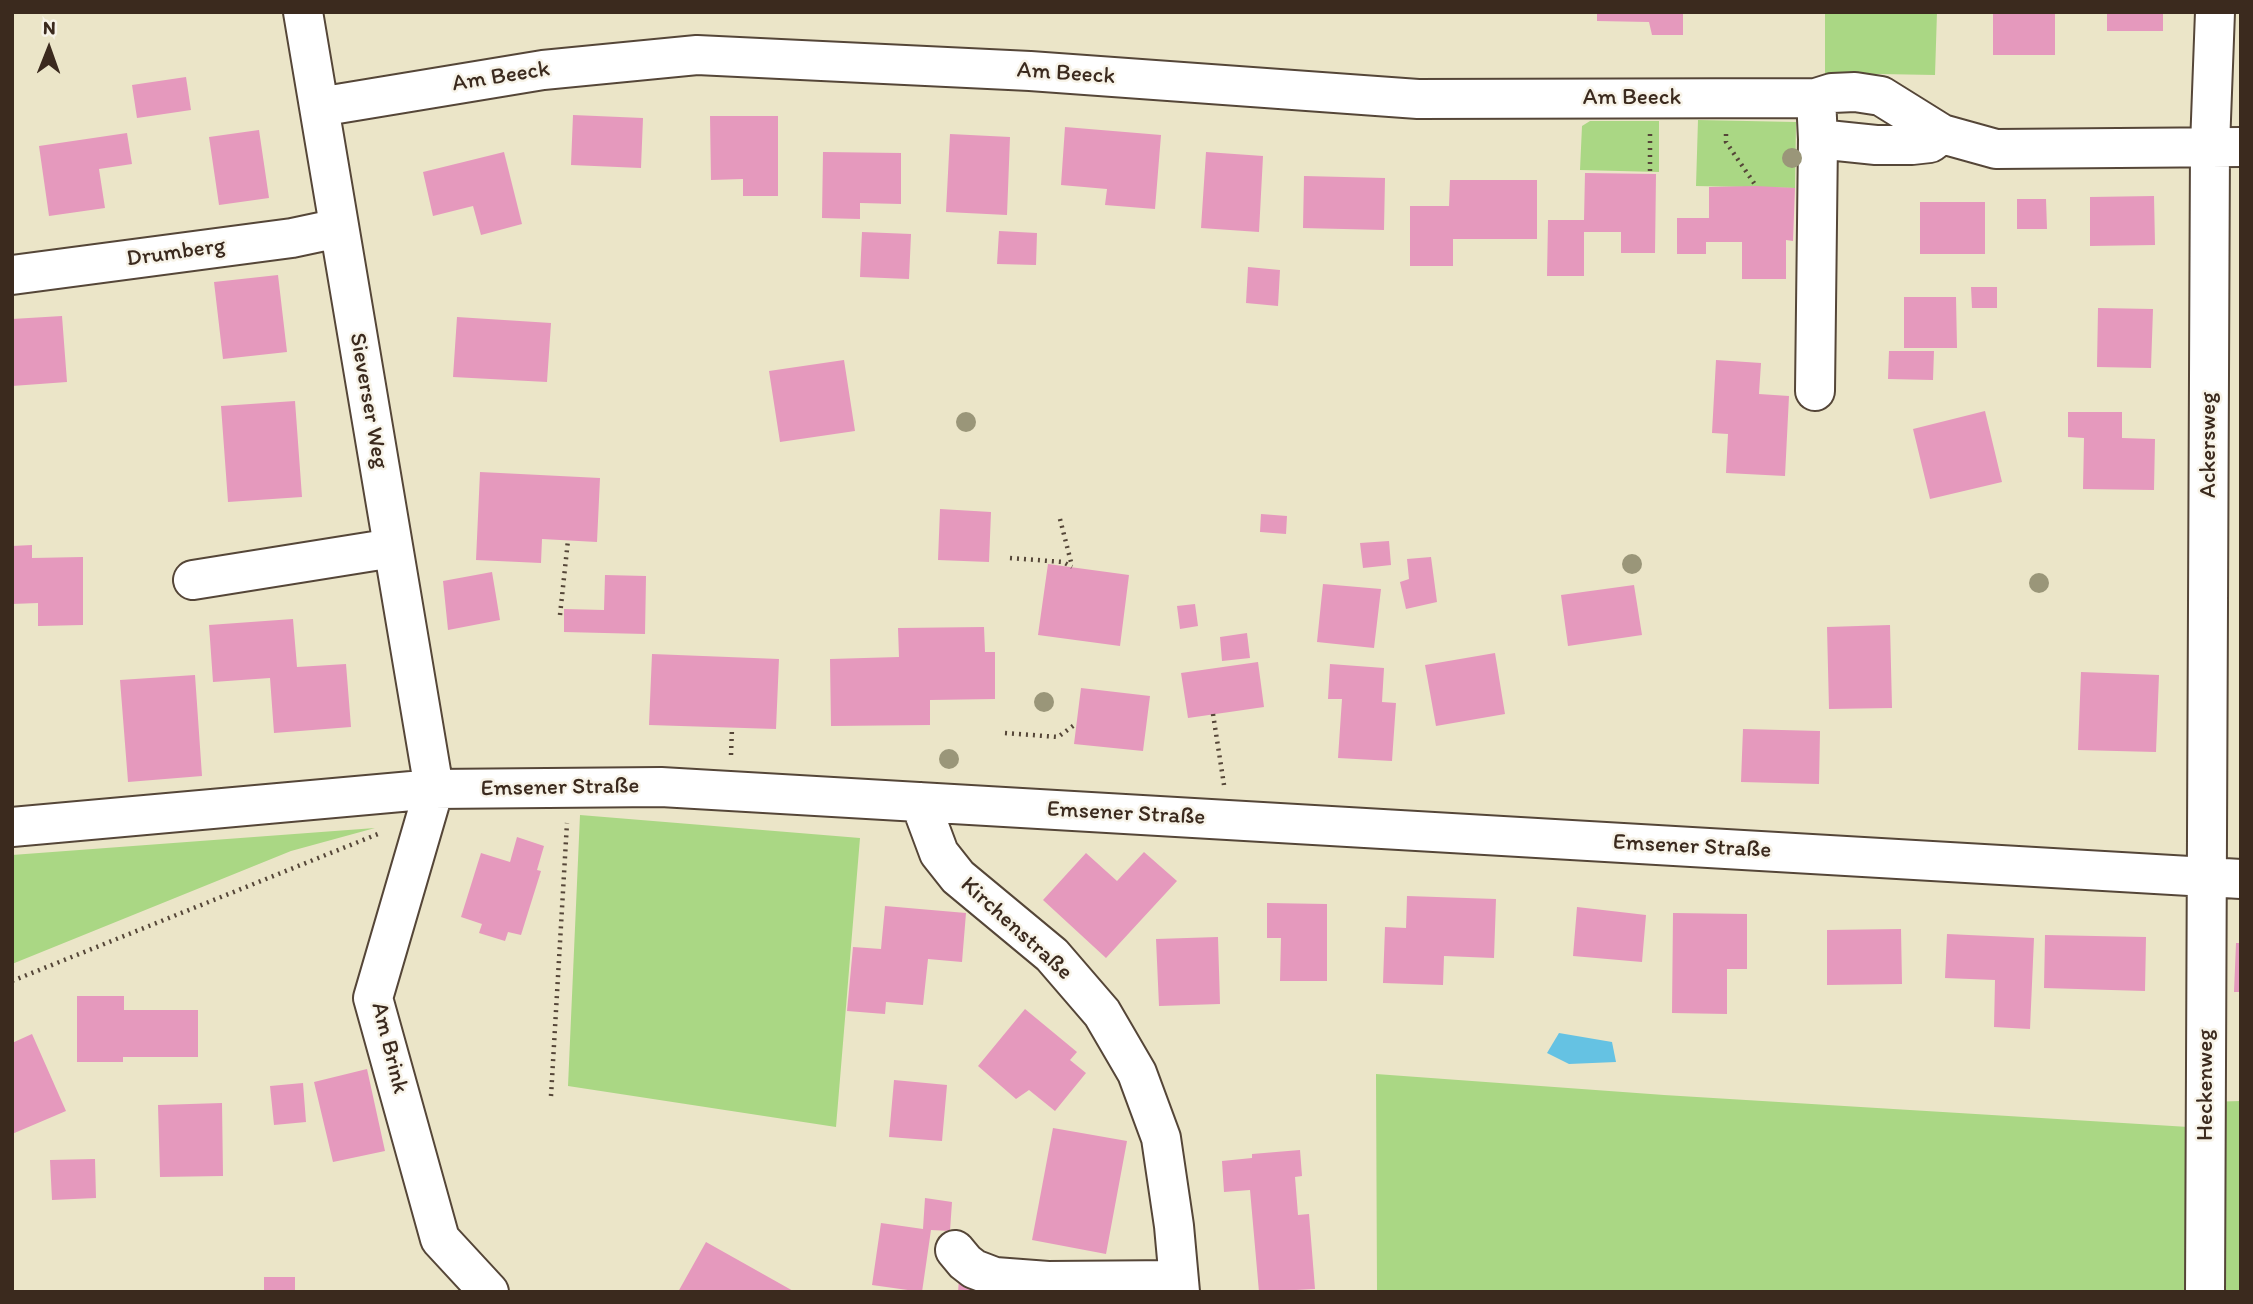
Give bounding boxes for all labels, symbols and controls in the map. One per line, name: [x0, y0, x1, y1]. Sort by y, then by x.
north arrow: [14, 14, 84, 84]
text: N: [43, 16, 56, 39]
street label: Am Beeck: [450, 56, 552, 98]
street label: Am Beeck: [1016, 57, 1116, 91]
street label: Am Beeck: [1583, 84, 1681, 112]
street label: Drumberg: [125, 232, 227, 274]
street label: Sieverser Weg: [342, 331, 394, 471]
street label: Ackersweg: [2195, 392, 2223, 498]
street label: Emsener Straße: [480, 773, 640, 803]
street label: Emsener Straße: [1046, 796, 1206, 832]
street label: Emsener Straße: [1612, 829, 1772, 865]
street label: Kirchenstraße: [954, 871, 1078, 987]
street label: Am Brink: [364, 999, 414, 1097]
street label: Heckenweg: [2192, 1029, 2220, 1141]

